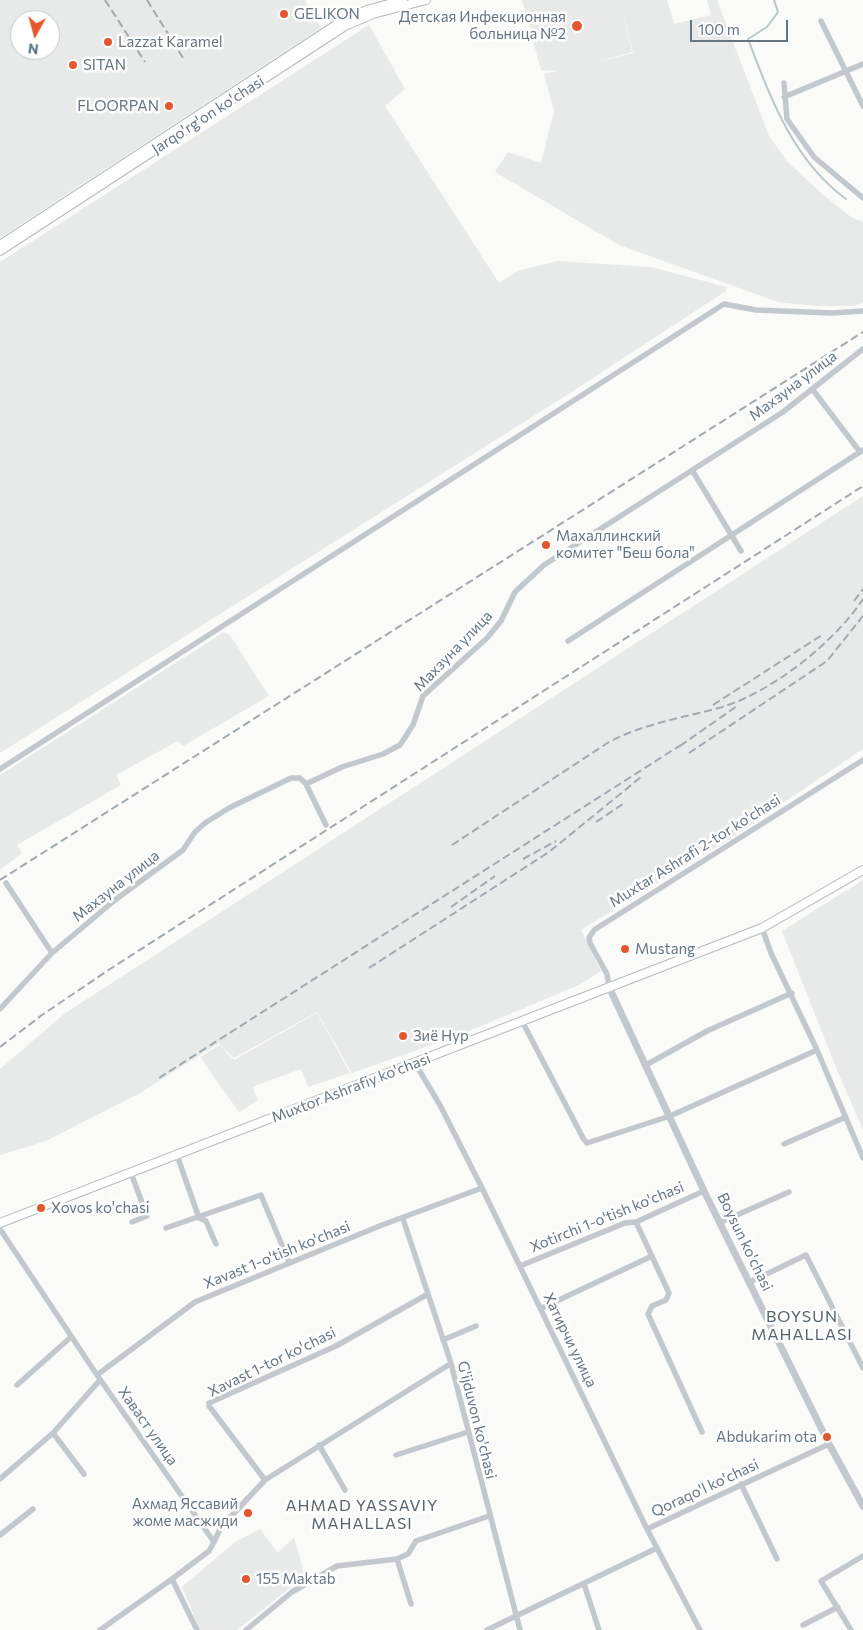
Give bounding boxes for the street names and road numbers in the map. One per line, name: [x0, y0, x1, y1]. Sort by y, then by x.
street label: Jarqo'rg'on ko'chasi: [148, 72, 268, 158]
street label: Махзуна улица: [746, 347, 840, 425]
street label: Махзуна улица: [410, 607, 496, 695]
street label: Muxtar Ashrafi 2-tor ko'chasi: [606, 791, 784, 911]
street label: Махзуна улица: [69, 847, 163, 925]
street label: Muxtor Ashrafiy ko'chasi: [269, 1049, 433, 1127]
street label: Xotirchi 1-o'tish ko'chasi: [527, 1178, 687, 1256]
street label: Boysun ko'chasi: [713, 1190, 777, 1294]
street label: Xavast 1-o'tish ko'chasi: [201, 1217, 353, 1293]
street label: Хатирчи улица: [539, 1290, 601, 1390]
street label: Xavast 1-tor ko'chasi: [205, 1323, 339, 1401]
street label: G'ijduvon ko'chasi: [454, 1359, 500, 1481]
street label: Хаваст улица: [114, 1383, 182, 1469]
street label: Qoraqo'l ko'chasi: [648, 1455, 762, 1521]

